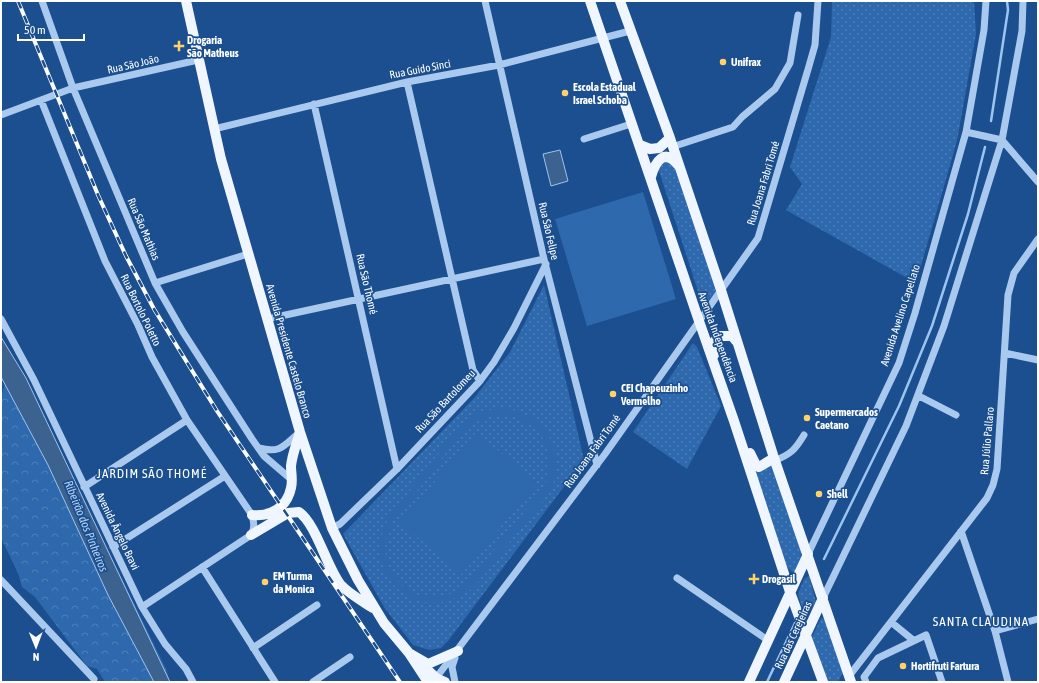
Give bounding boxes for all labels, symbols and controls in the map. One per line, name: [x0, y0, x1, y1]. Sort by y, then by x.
scale bar: [18, 16, 84, 42]
text: 50 m: [24, 23, 46, 37]
place label: Drogaria São Matheus: [187, 34, 239, 59]
marker: Drogaria São Matheus: [174, 41, 184, 51]
street label: Rua São João: [106, 52, 160, 76]
place label: Unifrax: [731, 56, 762, 68]
street label: Rua Guido Sinci: [388, 57, 452, 81]
marker: Unifrax: [718, 57, 728, 67]
place label: Escola Estadual Israel Schoba: [573, 81, 637, 106]
marker: Escola Estadual Israel Schoba: [560, 88, 570, 98]
street label: Rua Joana Fabri Tomé: [745, 140, 781, 226]
street label: Rua São Mathias: [126, 196, 163, 262]
street label: Rua São Felipe: [537, 201, 561, 261]
street label: Rua São Thomé: [354, 253, 380, 315]
street label: Avenida Avelino Capellato: [878, 263, 922, 367]
street label: Rua Bortolo Poletto: [118, 272, 164, 348]
street label: Avenida Presidente Castelo Branco: [264, 283, 314, 419]
street label: Avenida Independência: [696, 290, 740, 384]
street label: Rua São Bartolomeu: [413, 367, 477, 435]
place label: CEI Chapeuzinho Vermelho: [620, 382, 688, 407]
marker: CEI Chapeuzinho Vermelho: [608, 389, 618, 399]
place label: Supermercados Caetano: [815, 406, 878, 431]
street label: Rua Júlio Pallaro: [978, 407, 996, 475]
street label: Rua Joana Fabri Tomé: [561, 412, 623, 490]
marker: Supermercados Caetano: [802, 413, 812, 423]
district label: JARDIM SÃO THOMÉ: [97, 466, 207, 481]
water label: Ribeirão dos Pinheiros: [61, 478, 111, 574]
place label: Shell: [827, 488, 849, 500]
marker: Shell: [814, 489, 824, 499]
street label: Avenida Ângelo Bravi: [94, 490, 142, 572]
place label: EM Turma da Monica: [273, 570, 314, 595]
place label: Drogasil: [762, 573, 797, 585]
marker: Drogasil: [749, 574, 759, 584]
marker: EM Turma da Monica: [260, 577, 270, 587]
street label: Rua das Cerejeiras: [772, 599, 814, 671]
district label: SANTA CLAUDINA: [933, 614, 1029, 629]
north arrow: [16, 627, 56, 667]
text: N: [33, 651, 40, 663]
place label: Hortifruti Fartura: [911, 660, 979, 672]
marker: Hortifruti Fartura: [898, 661, 908, 671]

